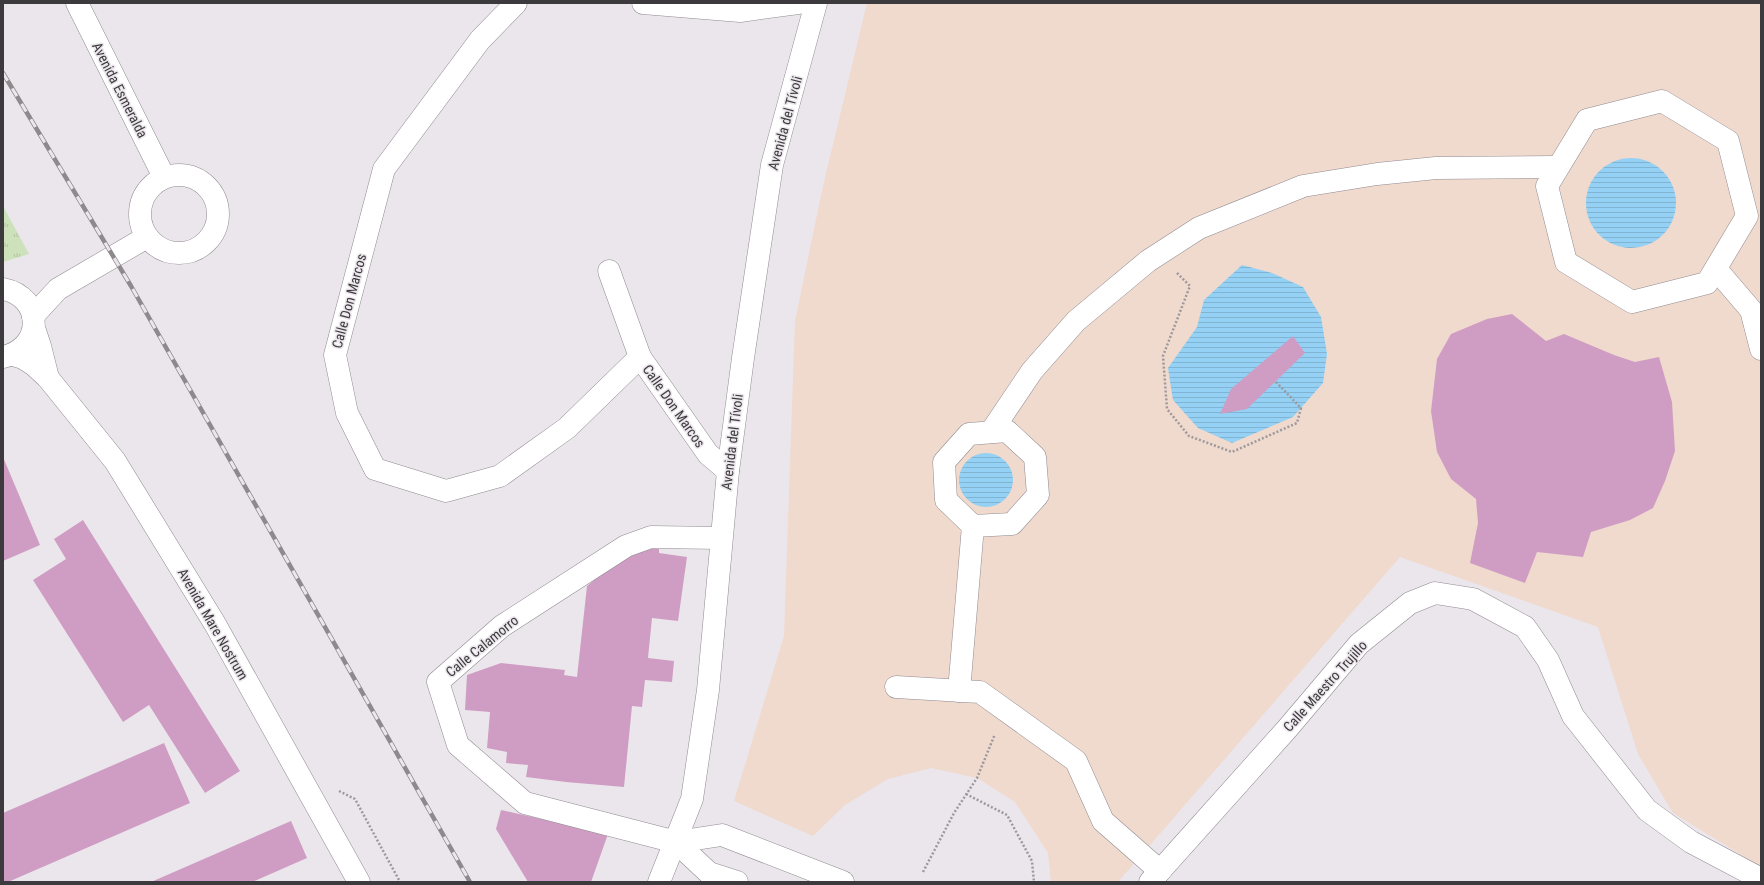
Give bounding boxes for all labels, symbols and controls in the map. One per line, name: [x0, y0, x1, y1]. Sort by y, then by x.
street label: Avenida Esmeralda: [89, 40, 151, 140]
street label: Avenida del Tívoli: [765, 74, 805, 172]
street label: Calle Don Marcos: [329, 252, 369, 350]
street label: Calle Don Marcos: [640, 362, 708, 450]
street label: Avenida del Tívoli: [718, 393, 746, 491]
street label: Avenida Mare Nostrum: [175, 565, 251, 683]
street label: Calle Calamorro: [443, 612, 521, 680]
street label: Calle Maestro Trujillo: [1280, 637, 1370, 735]

